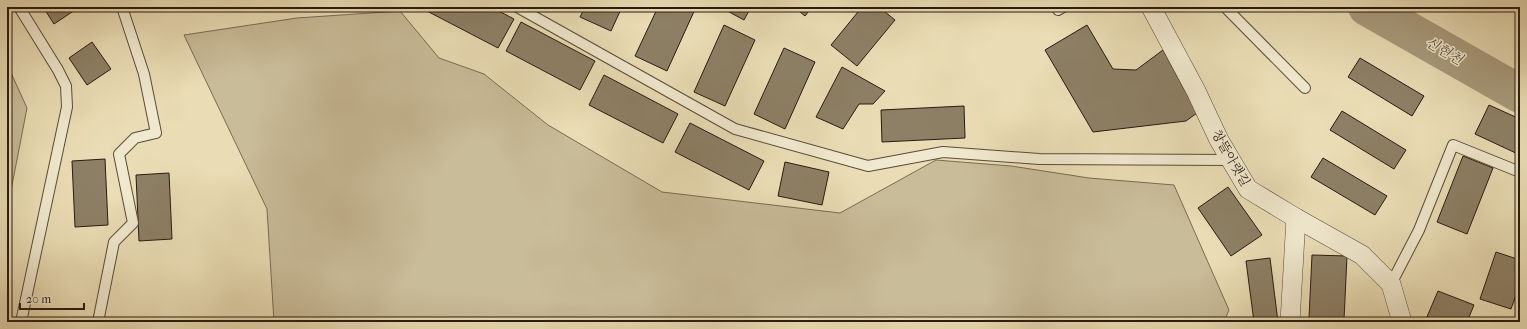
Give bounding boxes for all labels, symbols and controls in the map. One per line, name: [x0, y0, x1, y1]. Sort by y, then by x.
water label: 신현천: [1422, 33, 1467, 69]
street label: 창뜰아랫길: [1209, 127, 1253, 189]
scale bar: [20, 285, 84, 311]
text: 20 m: [26, 292, 51, 306]

